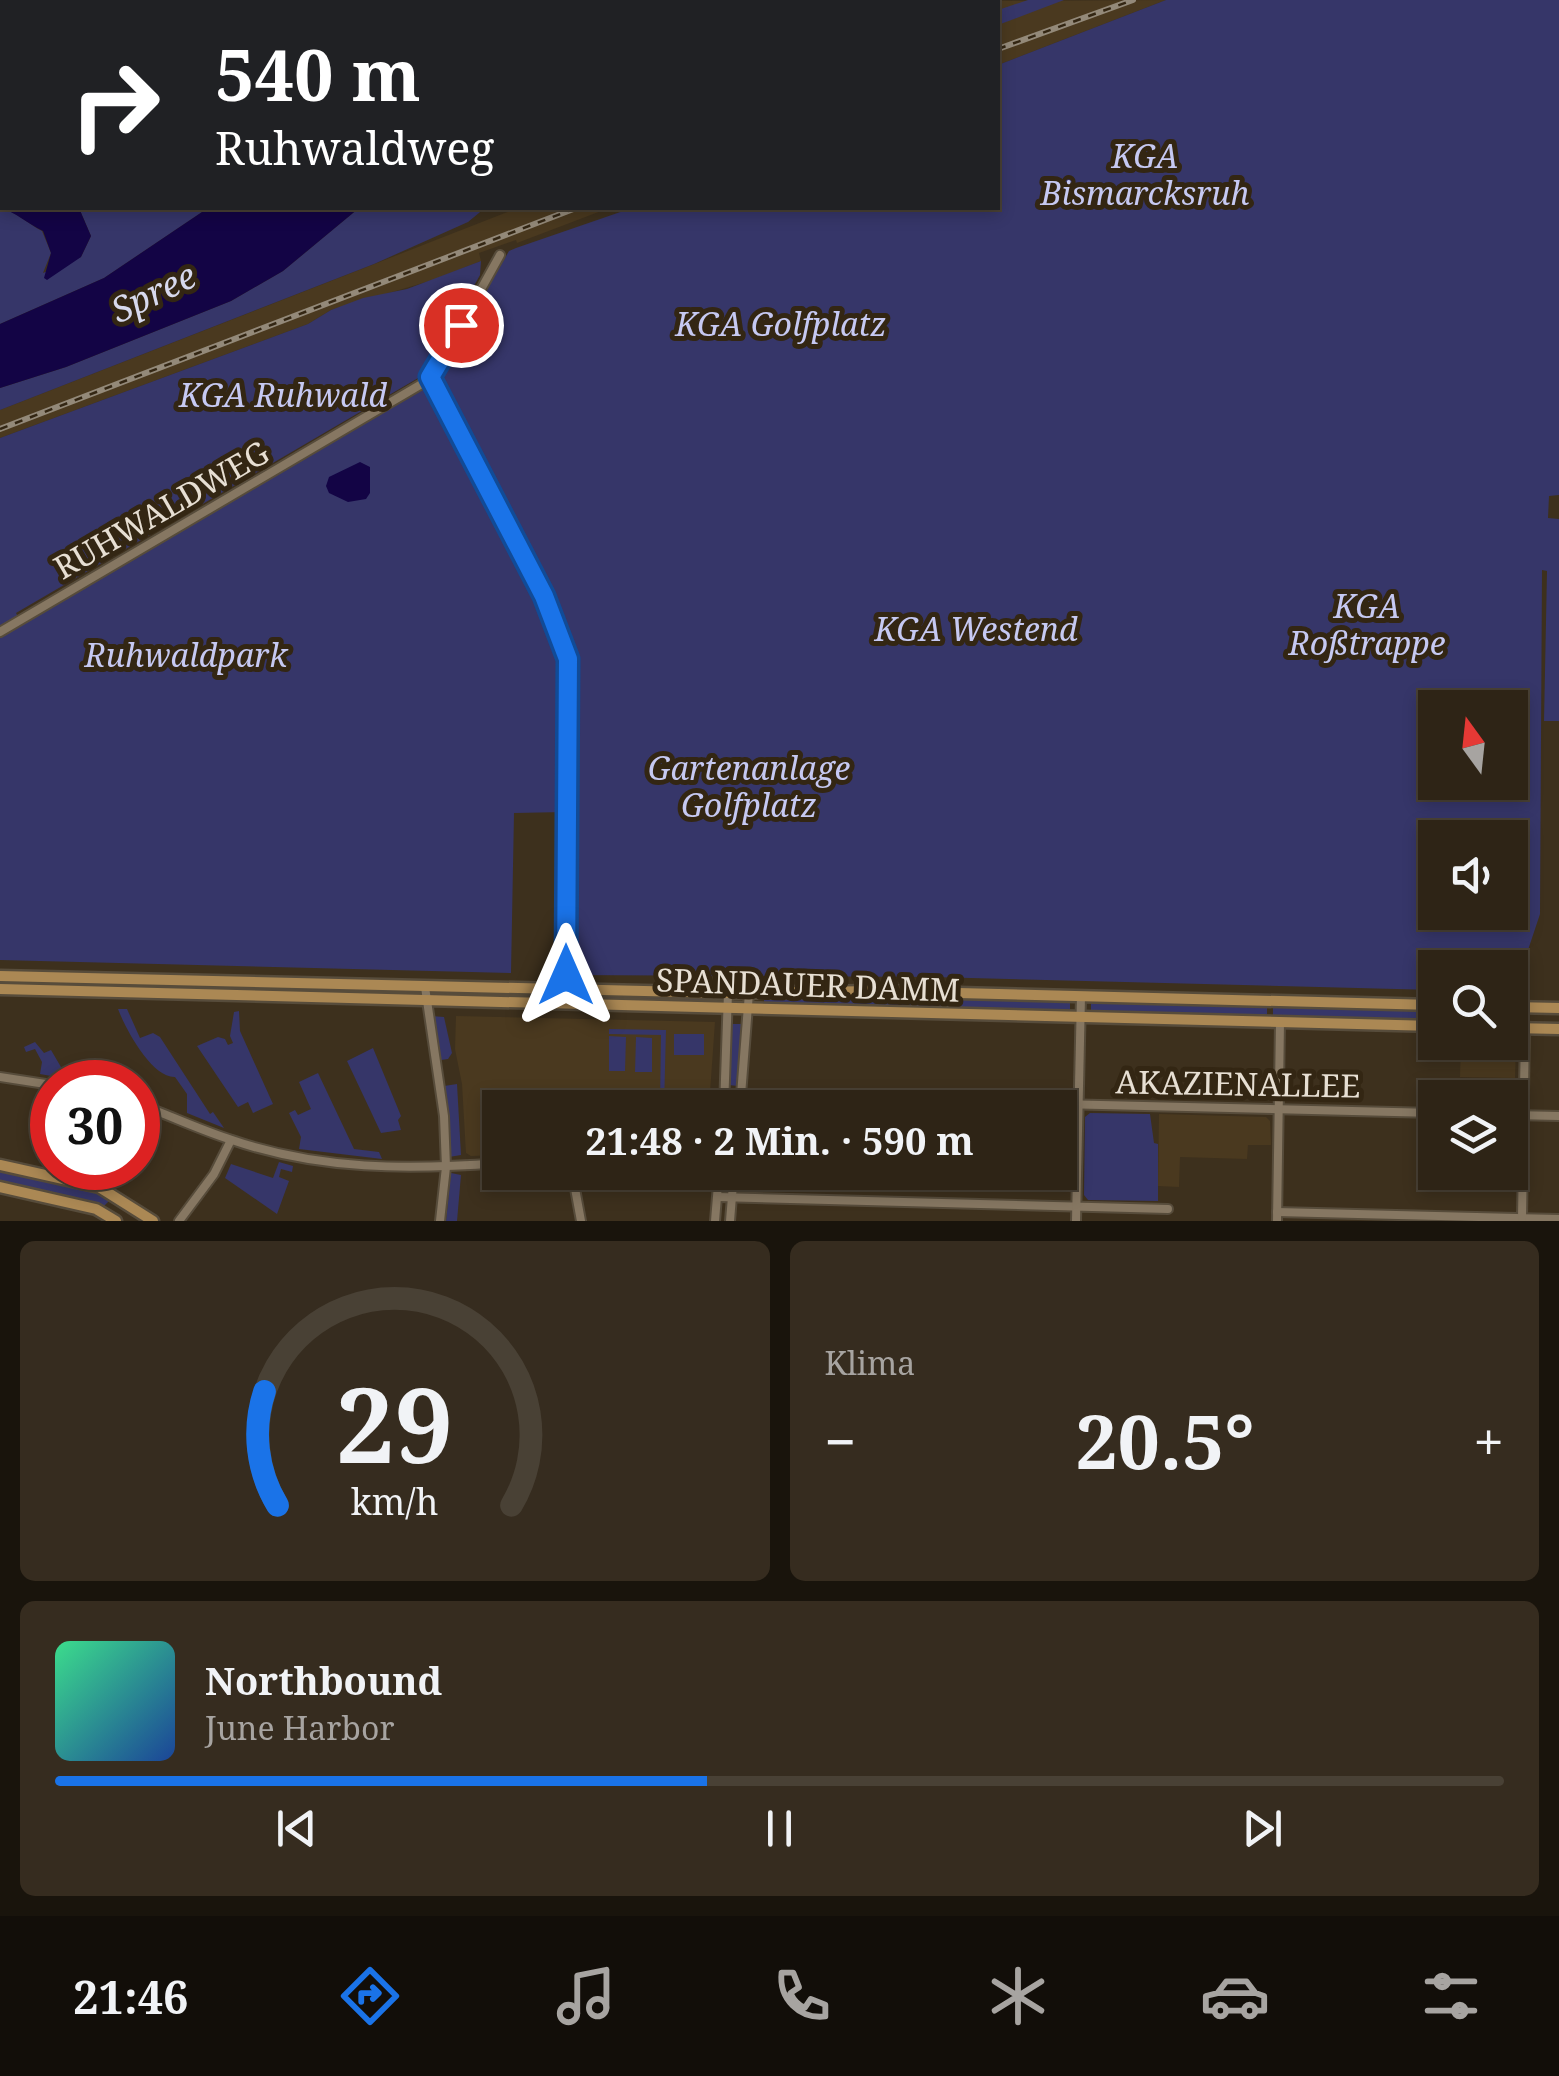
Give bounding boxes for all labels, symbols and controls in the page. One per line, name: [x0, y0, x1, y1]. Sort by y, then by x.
text: 540 m: [215, 26, 421, 122]
icon: right: [50, 40, 180, 170]
text: Ruhwaldweg: [215, 117, 494, 178]
park label: KGA Bismarcksruh: [1040, 134, 1250, 214]
water label: Spree: [103, 251, 203, 333]
pin: [419, 283, 504, 368]
icon: arrive: [434, 298, 489, 353]
park label: KGA Golfplatz: [674, 302, 887, 345]
park label: KGA Ruhwald: [178, 373, 387, 416]
street label: RUHWALDWEG: [46, 430, 277, 588]
park label: KGA Roßtrappe: [1287, 584, 1446, 664]
park label: KGA Westend: [874, 607, 1078, 650]
park label: Ruhwaldpark: [84, 633, 289, 676]
north arrow: [1418, 690, 1528, 800]
map controls: [1418, 690, 1528, 1190]
park label: Gartenanlage Golfplatz: [648, 746, 851, 826]
button: sound: [1418, 820, 1528, 930]
position arrow: [514, 923, 618, 1027]
button: search: [1418, 950, 1528, 1060]
street label: SPANDAUER DAMM: [655, 957, 961, 1011]
street label: AKAZIENALLEE: [1115, 1059, 1361, 1107]
speed limit sign: 30: [30, 1060, 160, 1190]
button: layers: [1418, 1080, 1528, 1190]
text: 21:48 · 2 Min. · 590 m: [585, 1114, 974, 1166]
text: Klima: [825, 1341, 915, 1384]
text: 29: [336, 1352, 454, 1493]
text: 20.5°: [1075, 1389, 1254, 1491]
text: −: [825, 1403, 856, 1478]
text: +: [1473, 1403, 1504, 1478]
text: km/h: [351, 1477, 439, 1525]
text: Northbound: [205, 1654, 442, 1706]
text: June Harbor: [205, 1706, 394, 1749]
icon: previous: [269, 1801, 324, 1856]
icon: pause: [752, 1801, 807, 1856]
icon: next: [1235, 1801, 1290, 1856]
icon: directions: [335, 1961, 405, 2031]
icon: music: [551, 1961, 621, 2031]
icon: phone: [767, 1961, 837, 2031]
icon: climate: [983, 1961, 1053, 2031]
icon: car: [1200, 1961, 1270, 2031]
icon: filters: [1416, 1961, 1486, 2031]
text: 21:46: [73, 1966, 189, 2027]

